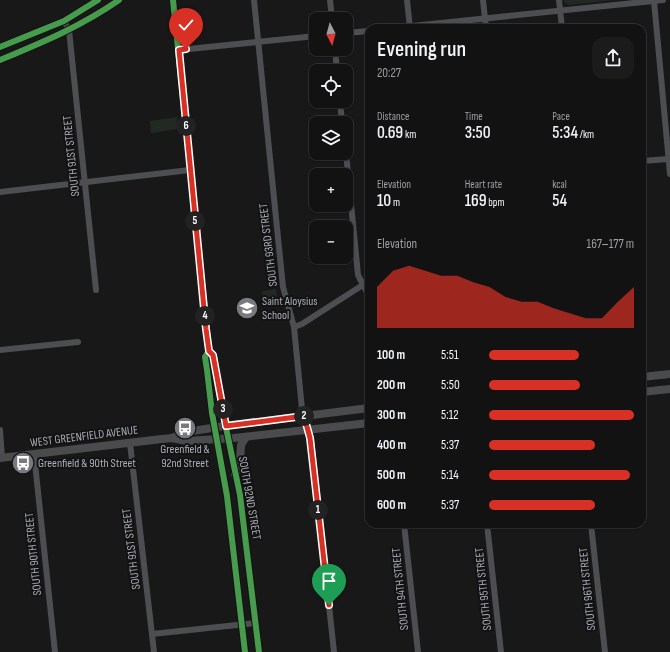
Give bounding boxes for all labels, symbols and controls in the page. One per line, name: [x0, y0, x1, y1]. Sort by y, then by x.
pin: [169, 8, 203, 49]
north arrow: [309, 12, 353, 56]
map controls: [309, 12, 353, 264]
icon: check: [175, 14, 197, 36]
text: Evening run: [377, 36, 466, 63]
button: share: [592, 37, 634, 79]
button: locate: [309, 64, 353, 108]
text: 20:27: [377, 65, 401, 81]
text: Distance: [377, 110, 409, 123]
text: Time: [465, 110, 483, 123]
text: Pace: [552, 110, 570, 123]
street label: SOUTH 91ST STREET: [60, 115, 83, 197]
pin: 6: [176, 116, 196, 136]
button: layers: [309, 116, 353, 160]
text: 6: [183, 119, 189, 132]
text: 0.69: [377, 123, 403, 143]
text: 3:50: [465, 123, 491, 143]
text: 5:34: [552, 123, 578, 143]
text: km: [403, 128, 416, 141]
text: /km: [578, 128, 594, 141]
button: +: [309, 168, 353, 212]
text: Elevation: [377, 178, 411, 191]
text: Heart rate: [465, 178, 502, 191]
text: kcal: [552, 178, 567, 191]
text: 10: [377, 191, 391, 211]
text: 169: [465, 191, 487, 211]
text: 54: [552, 191, 567, 211]
text: m: [391, 196, 400, 209]
text: bpm: [487, 196, 504, 209]
street label: SOUTH 93RD STREET: [256, 202, 281, 287]
pin: 5: [185, 211, 205, 231]
text: 5: [193, 214, 197, 227]
button: −: [309, 220, 353, 264]
text: Elevation: [377, 236, 417, 252]
text: 167–177 m: [587, 236, 634, 252]
place label: Saint Aloysius School: [262, 294, 318, 323]
school or university icon: Saint Aloysius School: [234, 295, 260, 321]
pin: 4: [195, 306, 215, 326]
text: 4: [202, 309, 208, 322]
text: 100 m: [377, 347, 405, 363]
text: 5:51: [441, 347, 458, 363]
text: 200 m: [377, 377, 406, 393]
text: 5:50: [441, 377, 460, 393]
pin: 3: [213, 399, 233, 419]
text: 3: [221, 402, 225, 415]
pin: 2: [294, 406, 314, 426]
text: 300 m: [377, 407, 406, 423]
text: 5:12: [441, 407, 459, 423]
text: 2: [302, 409, 306, 422]
bus stop icon: Greenfield & 92nd Street: [172, 415, 198, 441]
street label: WEST GREENFIELD AVENUE: [29, 422, 139, 451]
text: 400 m: [377, 437, 406, 453]
text: 5:37: [441, 437, 459, 453]
place label: Greenfield & 92nd Street: [160, 442, 210, 471]
bus stop icon: Greenfield & 90th Street: [10, 450, 36, 476]
street label: SOUTH 92ND STREET: [235, 455, 264, 541]
place label: Greenfield & 90th Street: [38, 456, 136, 471]
text: 500 m: [377, 467, 406, 483]
text: 5:14: [441, 467, 459, 483]
text: 600 m: [377, 497, 406, 513]
text: 5:37: [441, 497, 459, 513]
pin: 1: [308, 500, 328, 520]
text: 1: [316, 503, 320, 516]
street label: SOUTH 91ST STREET: [119, 507, 144, 590]
street label: SOUTH 90TH STREET: [22, 512, 45, 596]
street label: SOUTH 94TH STREET: [389, 547, 412, 631]
street label: SOUTH 95TH STREET: [472, 547, 495, 631]
street label: SOUTH 96TH STREET: [576, 547, 599, 631]
pin: [312, 564, 346, 605]
icon: arrive: [318, 570, 340, 592]

